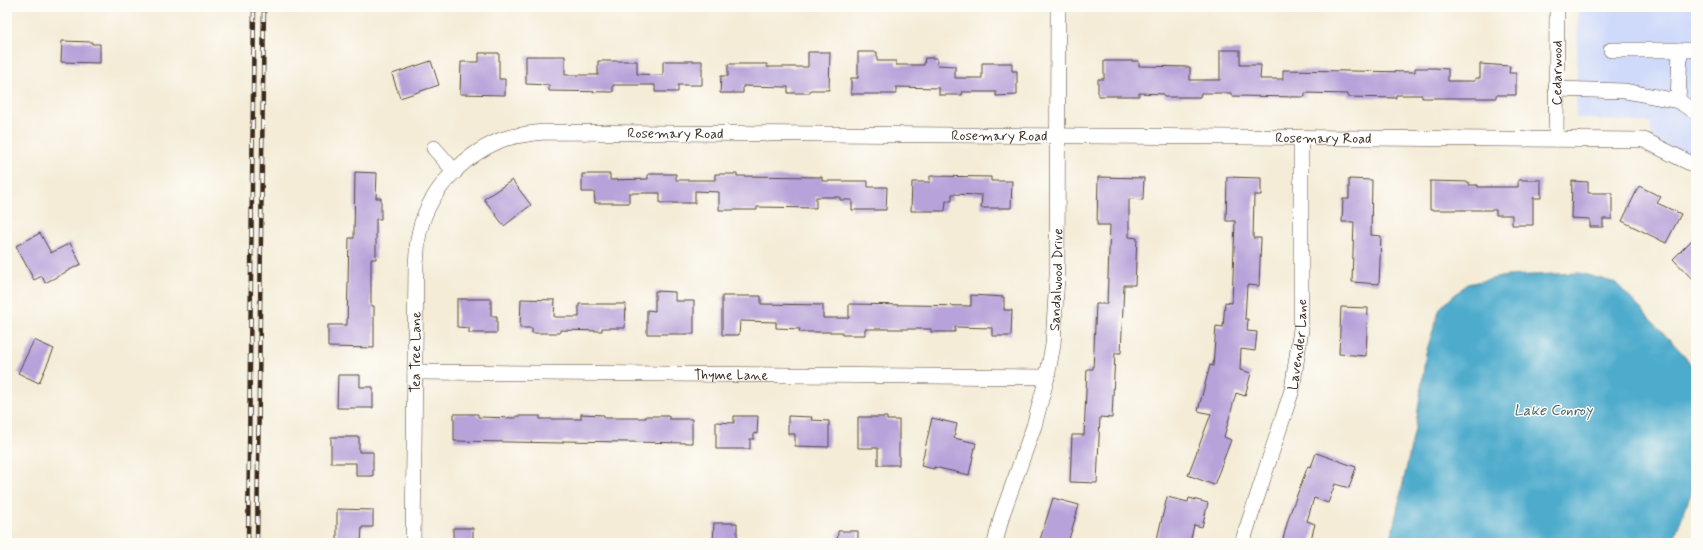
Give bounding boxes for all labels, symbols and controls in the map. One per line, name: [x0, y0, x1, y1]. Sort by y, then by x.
street label: Cedarwood: [1548, 40, 1567, 106]
street label: Rosemary Road: [627, 125, 724, 143]
street label: Rosemary Road: [951, 127, 1048, 146]
street label: Rosemary Road: [1275, 129, 1372, 148]
street label: Sandalwood Drive: [1046, 228, 1067, 332]
street label: Lavender Lane: [1284, 299, 1311, 391]
street label: Tea Tree Lane: [407, 311, 425, 393]
street label: Thyme Lane: [694, 366, 769, 385]
water label: Lake Conroy: [1514, 401, 1593, 421]

